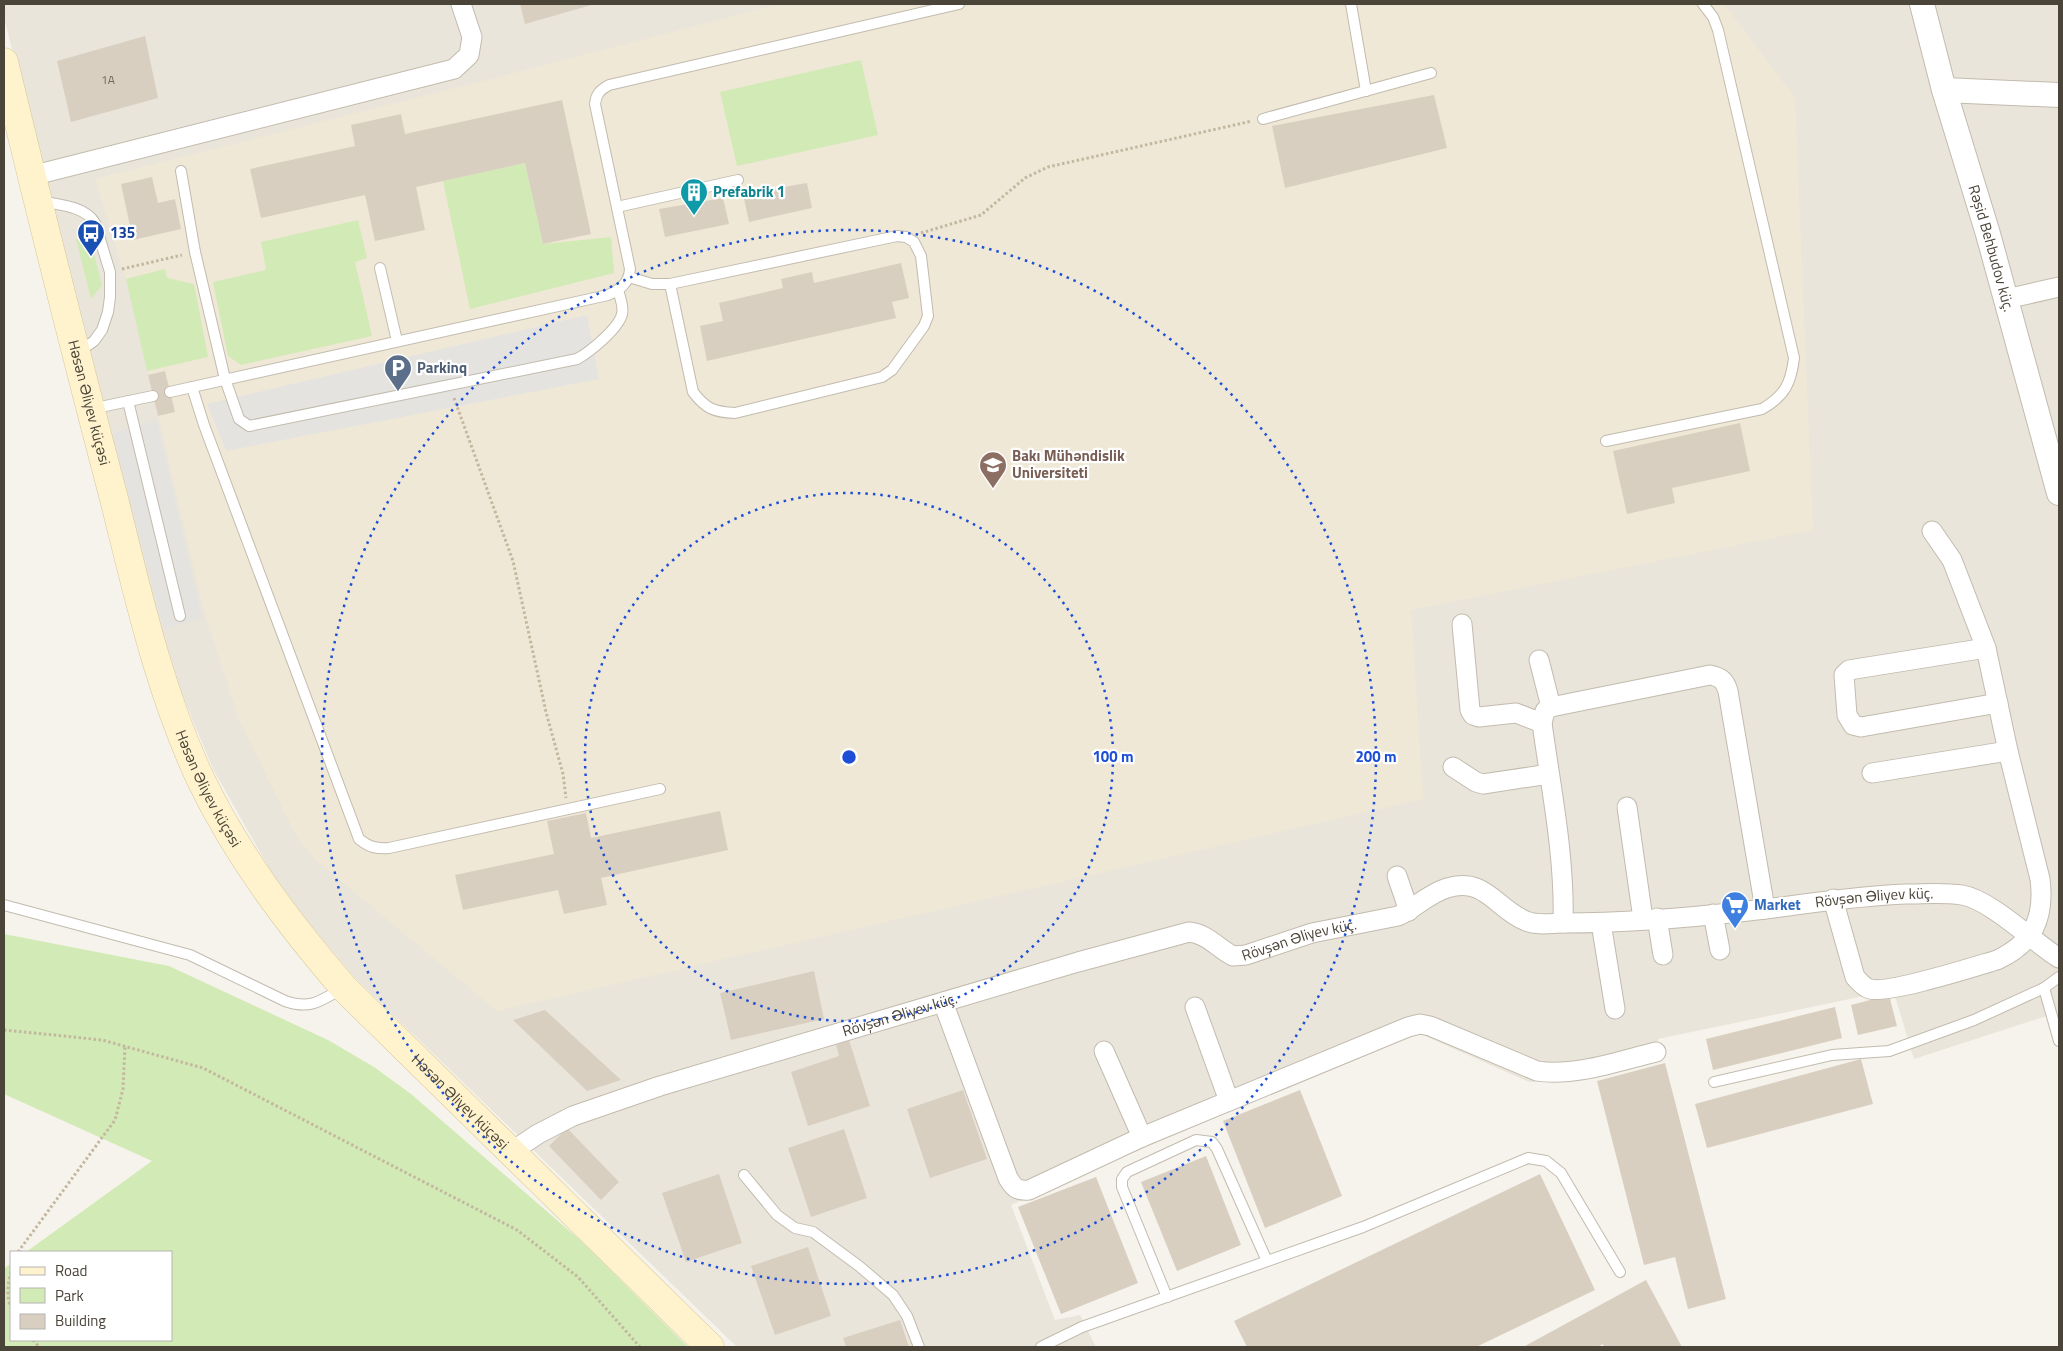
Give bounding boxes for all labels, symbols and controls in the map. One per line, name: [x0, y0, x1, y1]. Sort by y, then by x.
house number: 1A: [101, 70, 115, 89]
building icon: Prefabrik 1: [679, 177, 709, 216]
place label: Prefabrik 1: [713, 180, 785, 203]
street label: Rəşid Behbudov küç.: [1963, 182, 2021, 314]
bus stop icon: 135: [76, 218, 106, 257]
place label: 135: [110, 221, 135, 244]
street label: Həsən Əliyev küçəsi: [62, 337, 117, 468]
parking icon: Parkinq: [383, 353, 413, 392]
place label: Parkinq: [417, 356, 467, 379]
place label: Bakı Mühəndislik Universiteti: [1012, 444, 1125, 484]
school or university icon: Bakı Mühəndislik Universiteti: [978, 450, 1008, 489]
street label: Həsən Əliyev küçəsi: [170, 726, 247, 851]
text: 100 m: [1092, 745, 1134, 768]
text: 200 m: [1355, 745, 1397, 768]
centre of rings: [840, 748, 858, 766]
street label: Rövşən Əliyev küç.: [1814, 881, 1934, 913]
supermarket icon: Market: [1720, 890, 1750, 929]
place label: Market: [1754, 893, 1801, 916]
street label: Rövşən Əliyev küç.: [1238, 912, 1359, 967]
street label: Rövşən Əliyev küç.: [839, 986, 960, 1042]
street label: Həsən Əliyev küçəsi: [406, 1048, 514, 1155]
legend: [10, 1251, 172, 1341]
text: Road: [55, 1259, 87, 1282]
text: Park: [55, 1284, 84, 1307]
text: Building: [55, 1309, 106, 1332]

